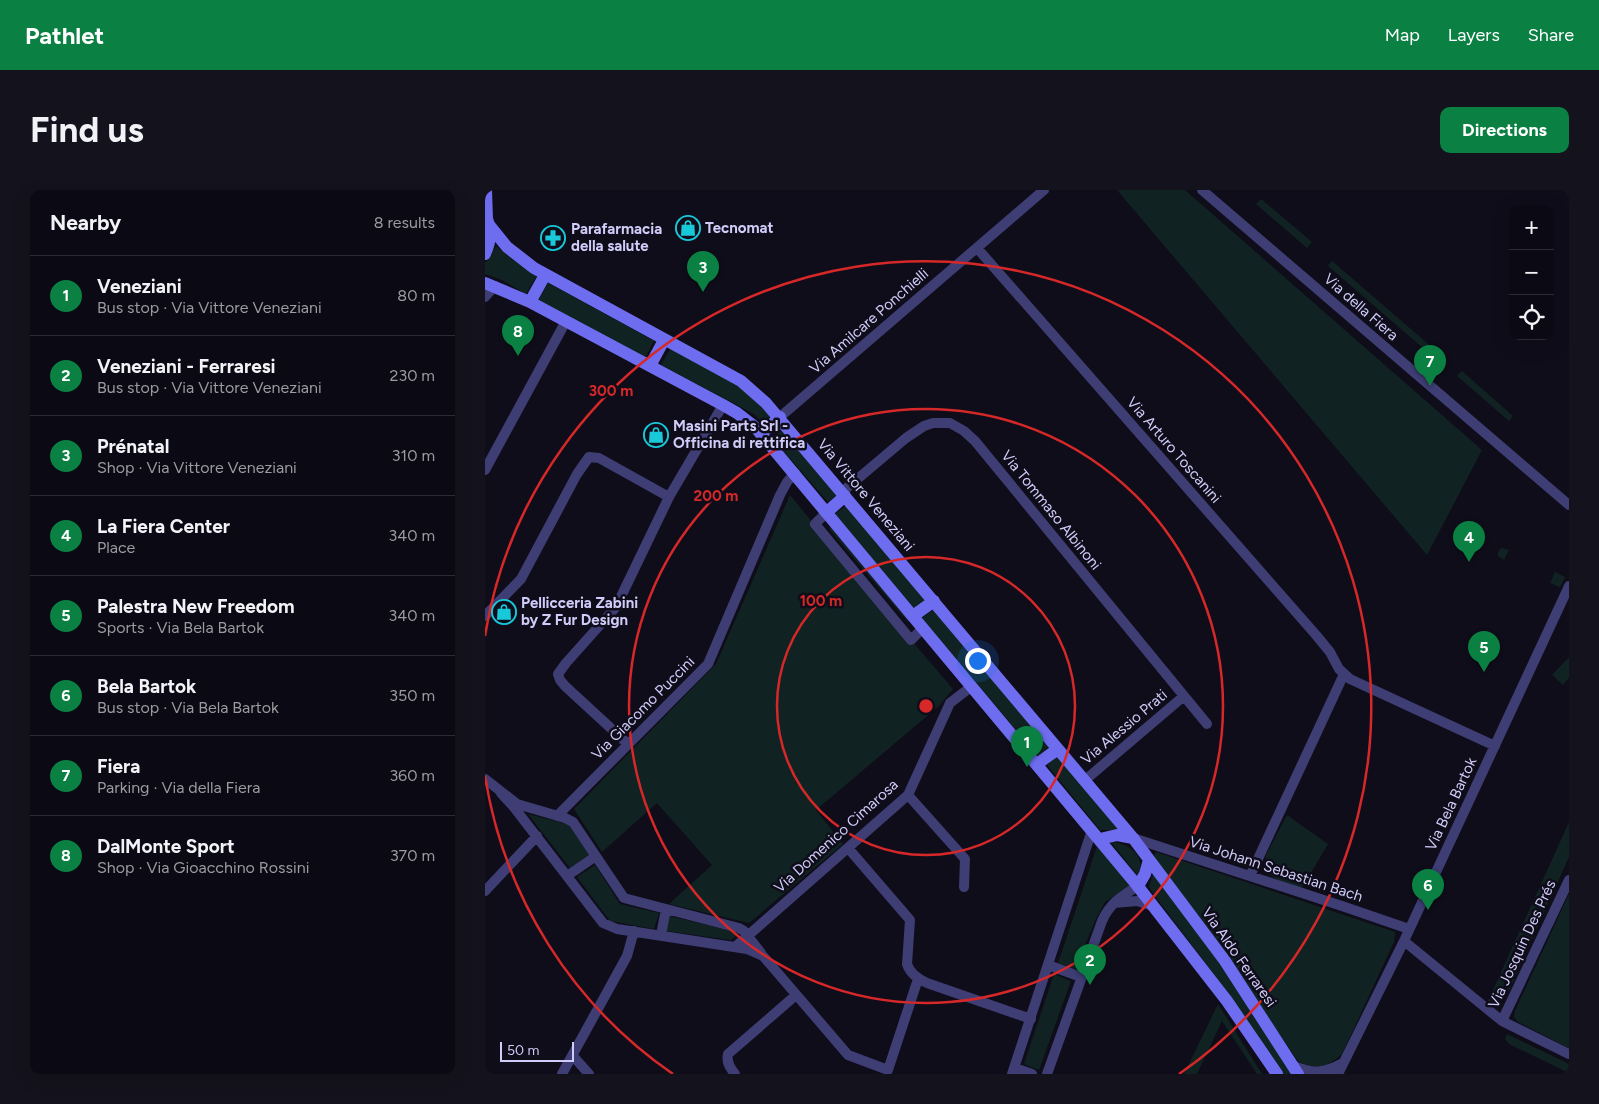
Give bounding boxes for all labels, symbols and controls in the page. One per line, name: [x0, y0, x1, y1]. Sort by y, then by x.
text: Pathlet: [25, 21, 104, 50]
text: Map: [1385, 24, 1420, 46]
text: Layers: [1448, 24, 1500, 46]
text: Share: [1528, 24, 1574, 46]
button: Directions: [1440, 107, 1569, 153]
text: Find us: [30, 109, 144, 151]
map controls: [1509, 205, 1554, 340]
button: +: [1509, 205, 1554, 250]
text: Nearby: [50, 210, 121, 235]
text: 8 results: [374, 213, 435, 232]
shop icon: Tecnomat: [675, 215, 701, 241]
place label: Tecnomat: [705, 219, 774, 237]
place label: Parafarmacia della salute: [571, 220, 662, 255]
pharmacy icon: Parafarmacia della salute: [540, 225, 566, 251]
button: −: [1509, 250, 1554, 295]
pin: 3: [687, 251, 719, 292]
street label: Via Amilcare Ponchielli: [806, 265, 932, 377]
street label: Via della Fiera: [1320, 270, 1402, 344]
text: Veneziani: [97, 275, 182, 298]
text: 1: [63, 286, 69, 305]
text: 80 m: [397, 286, 435, 305]
button: locate: [1509, 295, 1554, 340]
text: Bus stop · Via Vittore Veneziani: [97, 298, 322, 317]
pin: 8: [502, 315, 534, 356]
pin: 7: [1414, 345, 1446, 386]
text: Veneziani - Ferraresi: [97, 355, 276, 378]
text: 2: [61, 366, 71, 385]
text: 230 m: [390, 366, 435, 385]
text: Bus stop · Via Vittore Veneziani: [97, 378, 322, 397]
text: 300 m: [589, 382, 633, 400]
street label: Via Arturo Toscanini: [1123, 393, 1225, 507]
place label: Masini Parts Srl - Officina di rettifica: [673, 417, 805, 452]
shop icon: Masini Parts Srl - Officina di rettifica: [643, 422, 669, 448]
text: Prénatal: [97, 435, 169, 458]
street label: Via Vittore Veneziani: [814, 435, 918, 555]
text: 3: [62, 446, 70, 465]
text: 310 m: [392, 446, 435, 465]
street label: Via Tommaso Albinoni: [997, 447, 1105, 573]
text: Shop · Via Vittore Veneziani: [97, 458, 297, 477]
text: 200 m: [694, 487, 738, 505]
text: La Fiera Center: [97, 515, 230, 538]
pin: 4: [1453, 521, 1485, 562]
text: 4: [61, 526, 71, 545]
text: 340 m: [389, 526, 435, 545]
text: Place: [97, 538, 135, 557]
text: 100 m: [800, 592, 842, 610]
place label: Pellicceria Zabini by Z Fur Design: [521, 594, 638, 629]
text: Palestra New Freedom: [97, 595, 295, 618]
shop icon: Pellicceria Zabini by Z Fur Design: [491, 599, 517, 625]
text: 5: [61, 606, 71, 625]
text: 340 m: [389, 606, 435, 625]
text: Sports · Via Bela Bartok: [97, 618, 264, 637]
pin: 5: [1468, 631, 1500, 672]
your location: [965, 648, 991, 674]
street label: Via Giacomo Puccini: [588, 653, 698, 763]
text: Bela Bartok: [97, 675, 196, 698]
text: 6: [61, 686, 71, 705]
text: 350 m: [389, 686, 435, 705]
street label: Via Alessio Prati: [1077, 686, 1171, 768]
centre of rings: [917, 697, 935, 715]
text: Bus stop · Via Bela Bartok: [97, 698, 279, 717]
pin: 1: [1011, 726, 1043, 767]
street label: Via Bela Bartok: [1422, 754, 1481, 853]
text: Fiera: [97, 755, 140, 778]
text: 7: [62, 766, 70, 785]
text: 360 m: [389, 766, 435, 785]
street label: Via Domenico Cimarosa: [770, 776, 902, 896]
text: Parking · Via della Fiera: [97, 778, 260, 797]
street label: Via Johann Sebastian Bach: [1187, 832, 1365, 906]
text: DalMonte Sport: [97, 835, 235, 858]
text: 8: [61, 846, 71, 865]
text: 370 m: [390, 846, 435, 865]
text: Shop · Via Gioacchino Rossini: [97, 858, 309, 877]
pin: 6: [1412, 869, 1444, 910]
street label: Via Josquin Des Prés: [1484, 877, 1560, 1011]
street label: Via Aldo Ferraresi: [1198, 904, 1280, 1010]
pin: 2: [1074, 944, 1106, 985]
scale bar: [500, 1039, 574, 1062]
text: 50 m: [507, 1042, 539, 1059]

